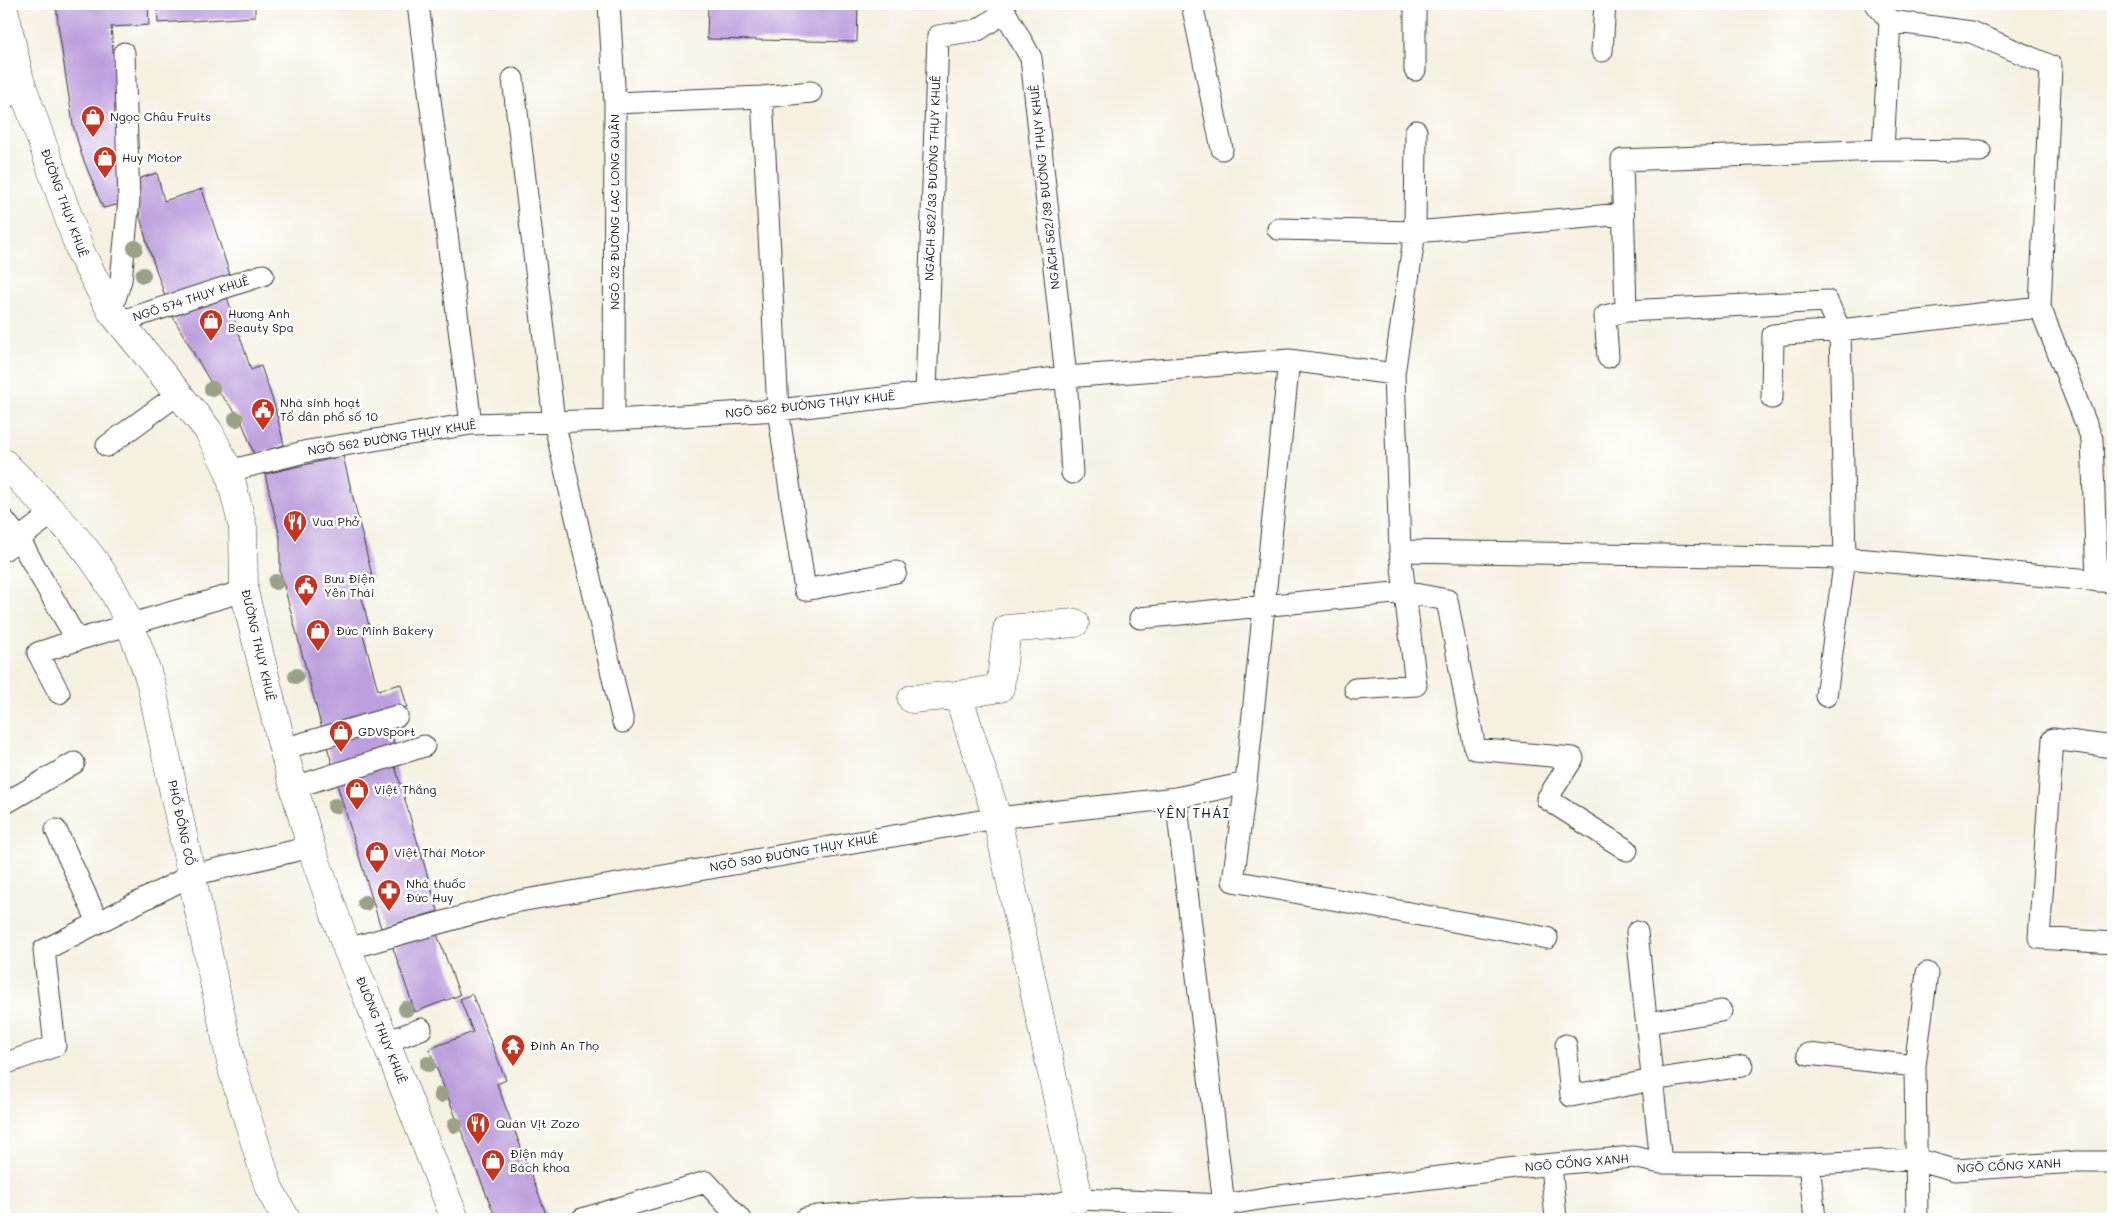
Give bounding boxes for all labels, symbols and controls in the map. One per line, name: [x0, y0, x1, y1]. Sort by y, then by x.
street label: NGÁCH 562/33 ĐƯỜNG THỤY KHUÊ: [920, 75, 944, 281]
street label: NGÁCH 562/39 ĐƯỜNG THỤY KHUÊ: [1025, 84, 1063, 290]
shop icon: Ngọc Châu Fruits: [80, 104, 106, 138]
place label: Ngọc Châu Fruits: [110, 108, 211, 124]
street label: NGÕ 32 ĐƯỜNG LẠC LONG QUÂN: [606, 114, 622, 310]
shop icon: Huy Motor: [92, 145, 118, 179]
street label: ĐƯỜNG THỤY KHUÊ: [38, 146, 92, 259]
place label: Huy Motor: [122, 149, 182, 165]
street label: NGÕ 574 THỤY KHUÊ: [131, 272, 251, 324]
place label: Hương Anh Beauty Spa: [228, 305, 294, 335]
shop icon: Hương Anh Beauty Spa: [198, 308, 224, 342]
street label: NGÕ 562 ĐƯỜNG THỤY KHUÊ: [724, 387, 896, 421]
place label: Nhà sinh hoạt Tổ dân phố số 10: [280, 394, 378, 424]
public building icon: Nhà sinh hoạt Tổ dân phố số 10: [250, 397, 276, 431]
street label: NGÕ 562 ĐƯỜNG THỤY KHUÊ: [306, 416, 477, 458]
restaurant icon: Vua Phở: [282, 509, 308, 543]
place label: Vua Phở: [312, 513, 360, 529]
place label: Bưu Điện Yên Thái: [324, 570, 375, 600]
public building icon: Bưu Điện Yên Thái: [293, 573, 319, 607]
street label: ĐƯỜNG THỤY KHUÊ: [238, 587, 280, 702]
shop icon: Đức Minh Bakery: [305, 618, 331, 652]
place label: Đức Minh Bakery: [336, 622, 434, 638]
shop icon: GDVSport: [328, 719, 354, 753]
place label: GDVSport: [358, 723, 415, 739]
shop icon: Việt Thắng: [344, 777, 370, 811]
street label: PHỐ ĐỒNG CỔ: [165, 779, 199, 867]
place label: Việt Thắng: [374, 781, 437, 797]
district label: YÊN THÁI: [1156, 803, 1230, 822]
street label: NGÕ 530 ĐƯỜNG THỤY KHUÊ: [708, 829, 879, 875]
shop icon: Việt Thái Motor: [364, 840, 390, 874]
place label: Việt Thái Motor: [394, 844, 485, 860]
place label: Nhà thuốc Đức Huy: [406, 875, 466, 905]
pharmacy icon: Nhà thuốc Đức Huy: [376, 878, 402, 912]
street label: ĐƯỜNG THỤY KHUÊ: [353, 974, 411, 1086]
temple icon: Đình An Thọ: [500, 1033, 526, 1067]
place label: Đình An Thọ: [530, 1037, 599, 1053]
restaurant icon: Quán Vịt Zozo: [465, 1111, 491, 1145]
place label: Quán Vịt Zozo: [496, 1115, 579, 1131]
place label: Điện máy Bách khoa: [510, 1145, 570, 1175]
shop icon: Điện máy Bách khoa: [480, 1148, 506, 1182]
street label: NGÕ CỐNG XANH: [1524, 1149, 1630, 1175]
street label: NGÕ CỐNG XANH: [1956, 1154, 2062, 1176]

